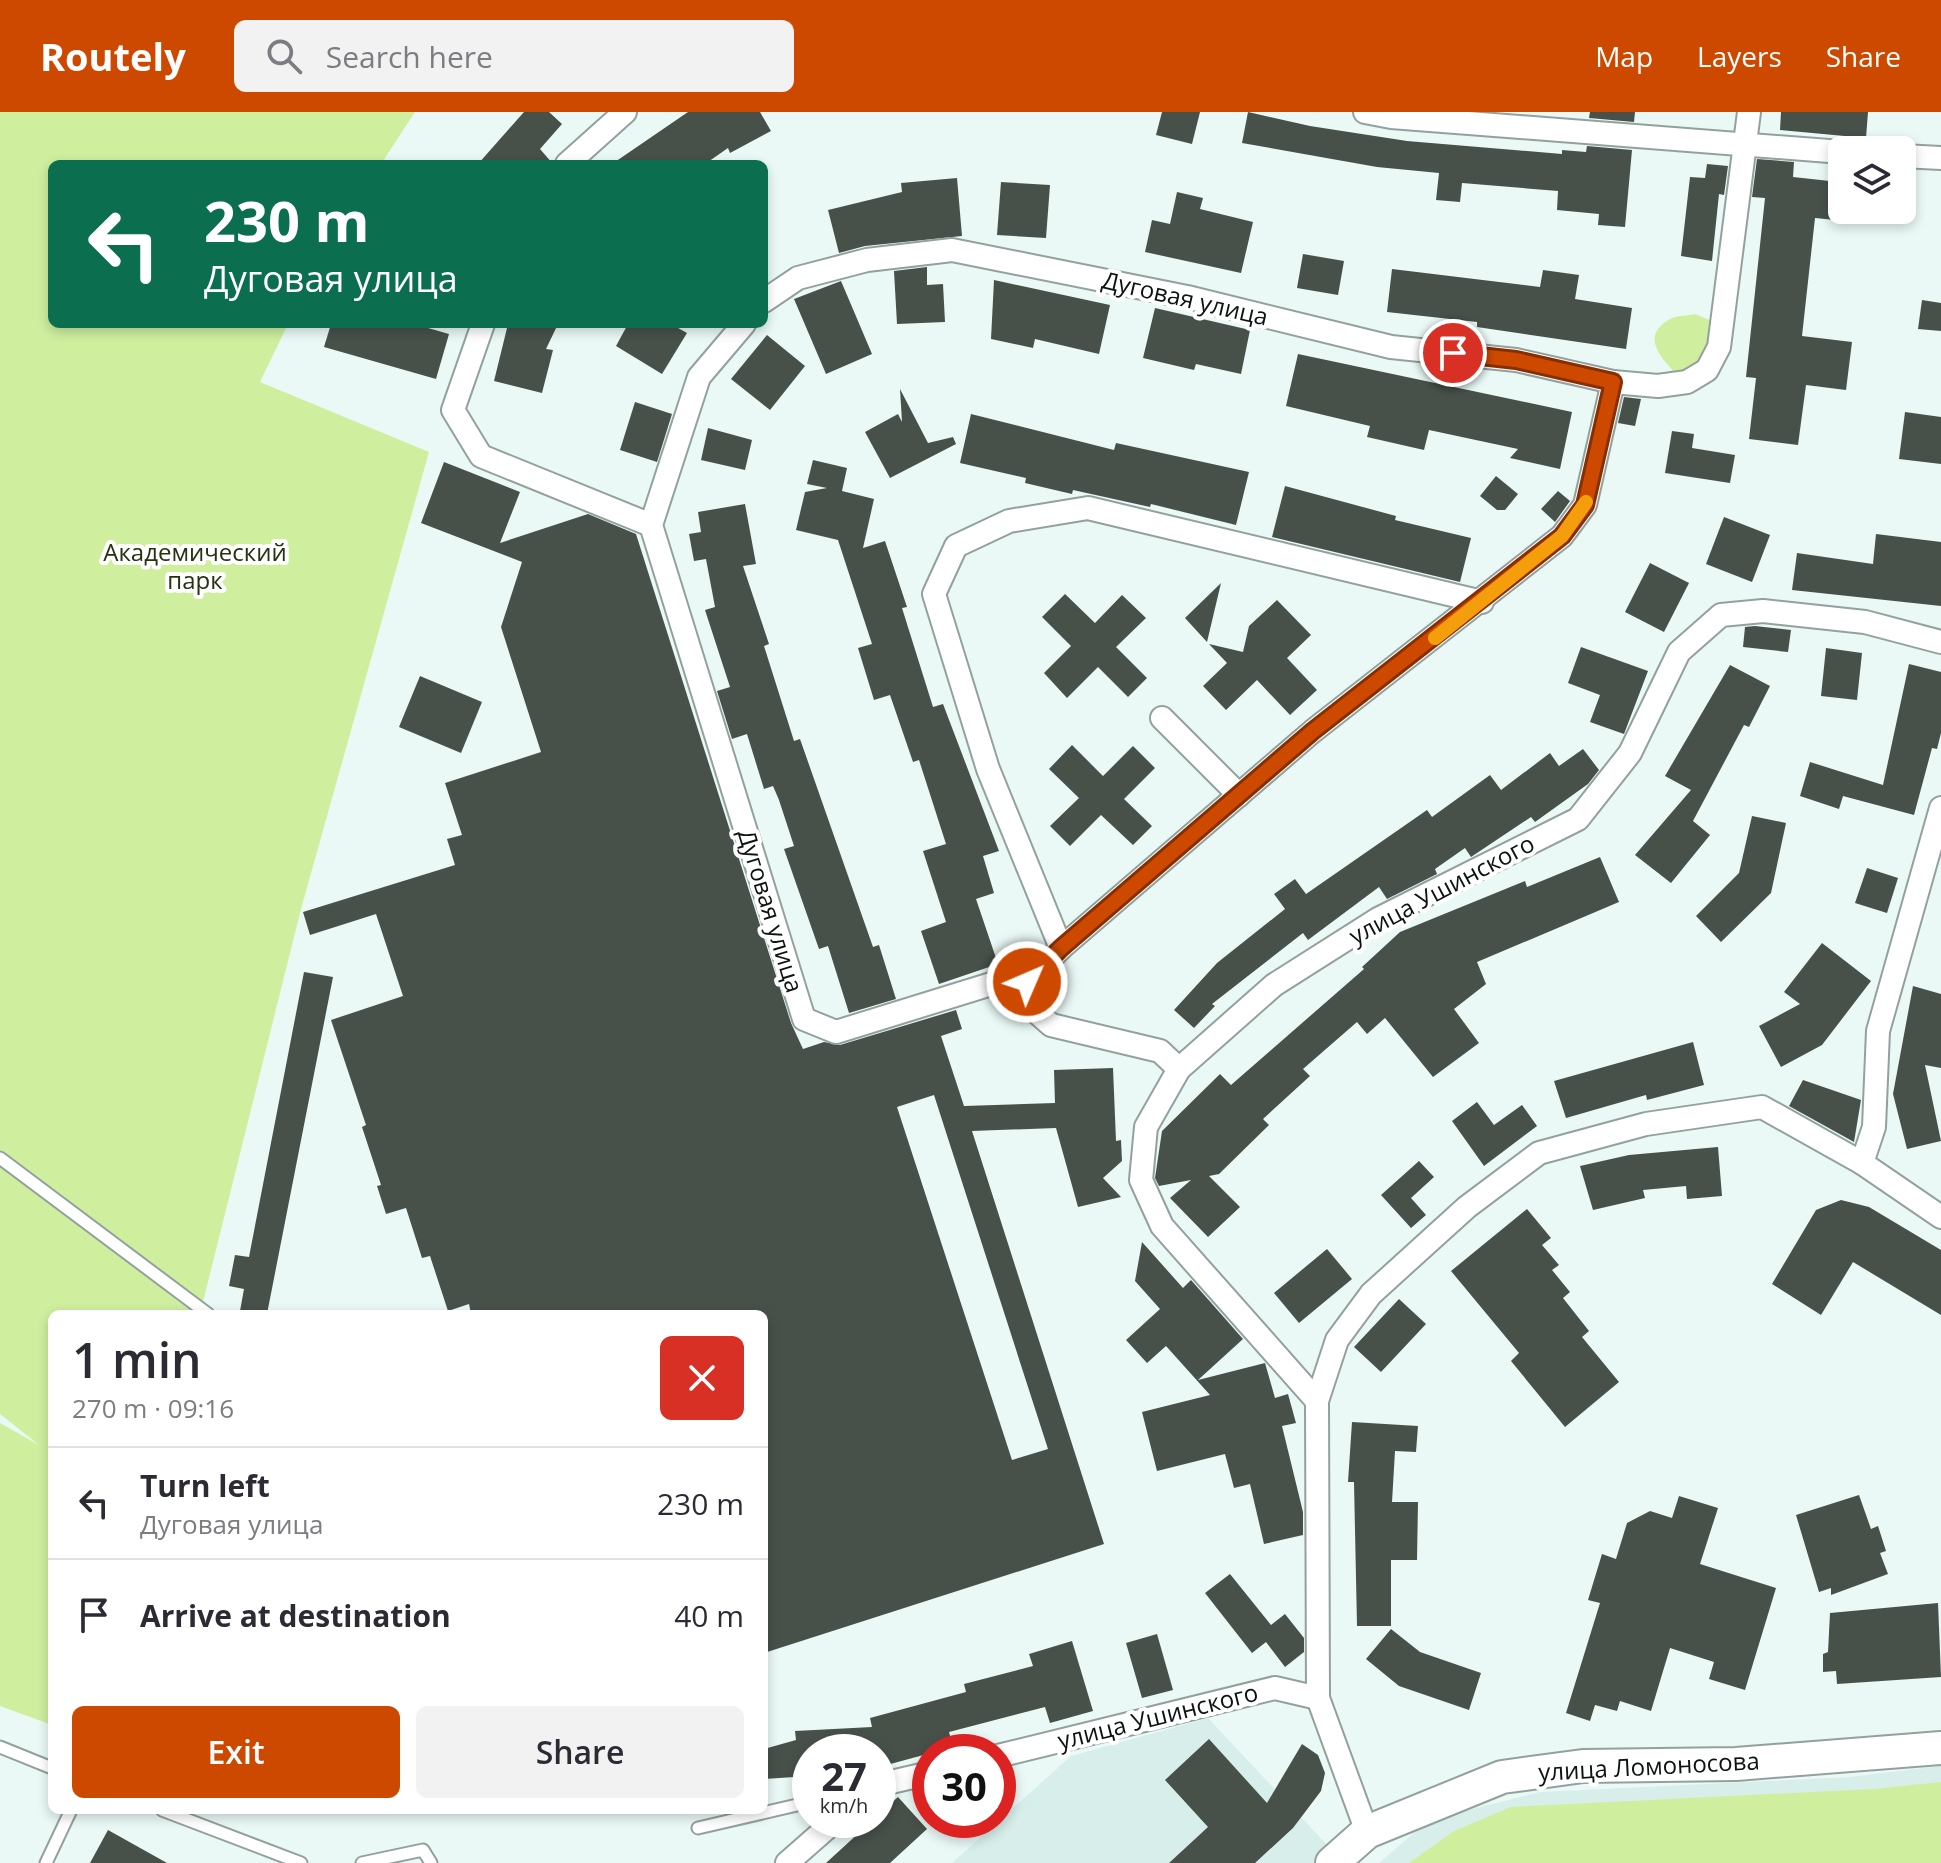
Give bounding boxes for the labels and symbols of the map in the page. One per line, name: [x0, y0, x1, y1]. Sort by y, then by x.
street label: Дуговая улица: [1099, 262, 1272, 333]
pin: [1419, 319, 1487, 387]
park label: Академический парк: [103, 535, 287, 596]
street label: Дуговая улица: [731, 825, 812, 996]
street label: улица Ушинского: [1343, 826, 1540, 951]
position arrow: [985, 940, 1069, 1024]
street label: улица Ушинского: [1054, 1675, 1261, 1756]
speed limit sign: 30: [912, 1734, 1016, 1838]
street label: улица Ломоносова: [1537, 1743, 1760, 1788]

